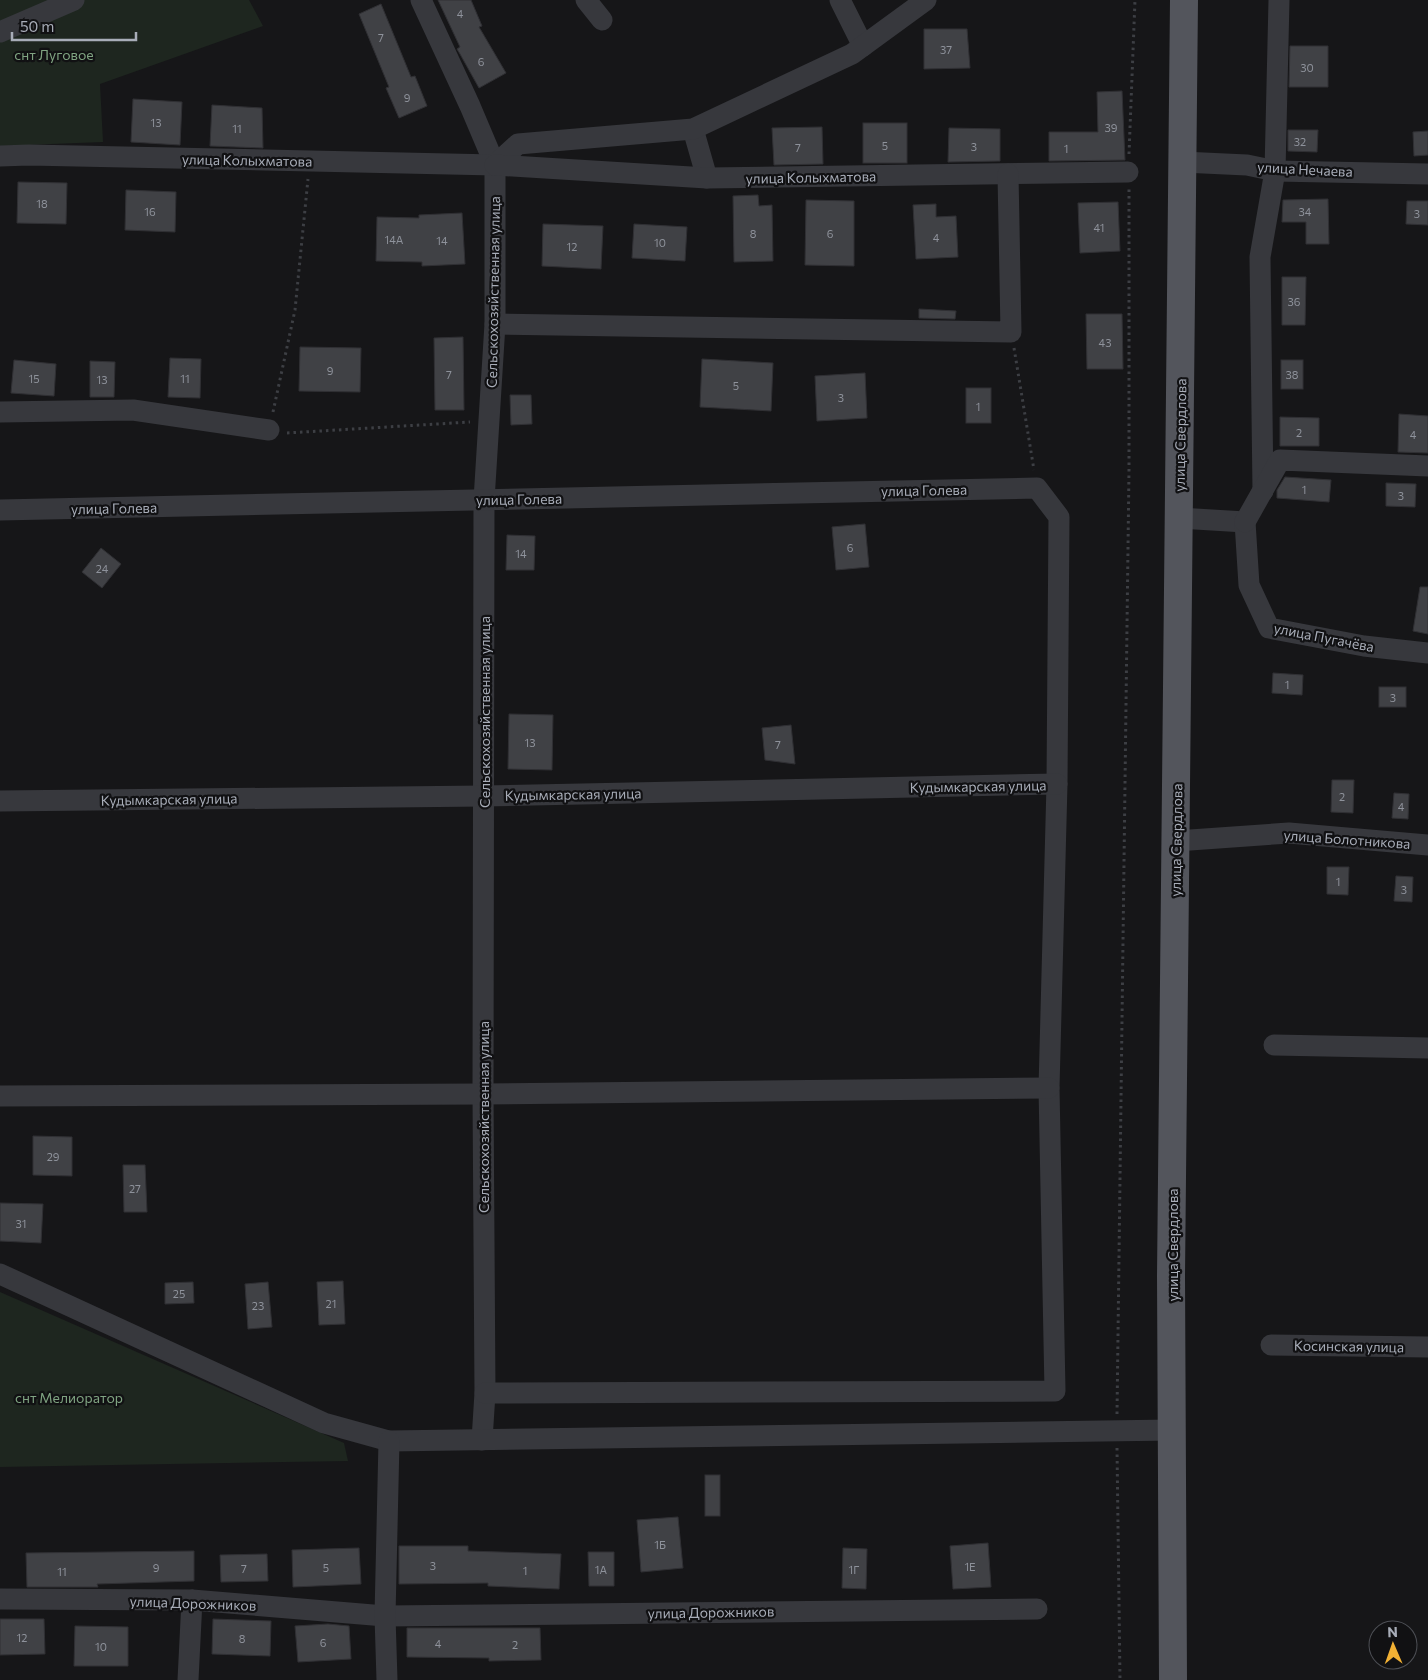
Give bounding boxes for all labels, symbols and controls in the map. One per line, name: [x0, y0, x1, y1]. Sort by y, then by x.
house number: 4: [457, 7, 464, 20]
scale bar: [12, 10, 136, 42]
text: 50 m: [20, 17, 54, 35]
house number: 7: [378, 31, 384, 44]
house number: 37: [940, 43, 952, 56]
park label: снт Луговое: [14, 46, 94, 63]
house number: 6: [478, 55, 485, 68]
house number: 30: [1300, 61, 1314, 74]
house number: 9: [404, 91, 411, 104]
house number: 13: [151, 116, 161, 129]
house number: 39: [1105, 121, 1118, 134]
house number: 11: [232, 122, 242, 135]
house number: 32: [1294, 135, 1306, 148]
house number: 5: [882, 139, 888, 152]
house number: 3: [971, 140, 977, 153]
house number: 7: [795, 141, 801, 154]
house number: 1: [1064, 142, 1068, 155]
street label: улица Колыхматова: [182, 150, 312, 170]
street label: улица Нечаева: [1257, 158, 1353, 180]
street label: улица Колыхматова: [746, 167, 876, 187]
street label: Сельскохозяйственная улица: [483, 196, 503, 388]
house number: 18: [36, 197, 48, 210]
house number: 16: [144, 205, 156, 218]
house number: 34: [1299, 205, 1312, 218]
house number: 3: [1414, 207, 1420, 220]
house number: 41: [1094, 221, 1104, 234]
house number: 8: [750, 227, 757, 240]
house number: 6: [827, 227, 834, 240]
house number: 4: [933, 231, 940, 244]
house number: 14А: [385, 233, 404, 246]
house number: 14: [436, 234, 448, 247]
house number: 10: [654, 236, 666, 249]
house number: 12: [567, 240, 577, 253]
house number: 36: [1288, 295, 1301, 308]
house number: 43: [1099, 336, 1111, 349]
house number: 9: [327, 364, 334, 377]
house number: 7: [446, 368, 452, 381]
house number: 38: [1286, 368, 1299, 381]
house number: 15: [28, 372, 40, 385]
house number: 11: [180, 372, 190, 385]
house number: 13: [97, 373, 107, 386]
street label: улица Свердлова: [1171, 378, 1189, 492]
house number: 5: [733, 379, 739, 392]
house number: 3: [838, 391, 844, 404]
house number: 1: [976, 400, 980, 413]
house number: 2: [1296, 426, 1302, 439]
house number: 4: [1410, 428, 1417, 441]
street label: улица Голева: [881, 481, 967, 499]
house number: 1: [1302, 483, 1306, 496]
house number: 3: [1398, 489, 1404, 502]
street label: улица Голева: [476, 490, 562, 508]
street label: улица Голева: [71, 499, 157, 517]
house number: 6: [847, 541, 854, 554]
house number: 14: [515, 547, 527, 560]
house number: 24: [96, 562, 109, 575]
street label: Сельскохозяйственная улица: [476, 616, 493, 808]
street label: улица Пугачёва: [1273, 619, 1375, 655]
house number: 1: [1285, 678, 1289, 691]
house number: 3: [1390, 691, 1396, 704]
house number: 13: [525, 736, 535, 749]
house number: 7: [775, 738, 781, 751]
street label: Кудымкарская улица: [909, 776, 1047, 796]
street label: улица Свердлова: [1167, 783, 1185, 897]
street label: Кудымкарская улица: [504, 784, 642, 804]
street label: Кудымкарская улица: [100, 789, 238, 809]
house number: 2: [1339, 790, 1345, 803]
house number: 4: [1398, 800, 1405, 813]
street label: улица Болотникова: [1283, 826, 1411, 852]
house number: 1: [1336, 875, 1340, 888]
house number: 3: [1401, 883, 1407, 896]
street label: Сельскохозяйственная улица: [475, 1021, 492, 1213]
house number: 29: [47, 1150, 60, 1163]
house number: 27: [129, 1182, 141, 1195]
street label: улица Свердлова: [1164, 1188, 1181, 1302]
house number: 31: [16, 1217, 26, 1230]
house number: 25: [173, 1287, 185, 1300]
house number: 21: [326, 1297, 336, 1310]
house number: 23: [252, 1299, 264, 1312]
street label: Косинская улица: [1294, 1337, 1404, 1355]
park label: снт Мелиоратор: [15, 1389, 123, 1406]
house number: 1Б: [654, 1538, 666, 1551]
house number: 3: [430, 1559, 436, 1572]
house number: 1Е: [964, 1560, 976, 1573]
house number: 9: [153, 1561, 160, 1574]
house number: 5: [323, 1561, 329, 1574]
house number: 7: [241, 1562, 247, 1575]
house number: 1А: [595, 1563, 608, 1576]
house number: 1Г: [849, 1563, 859, 1576]
house number: 1: [523, 1564, 527, 1577]
house number: 11: [57, 1565, 67, 1578]
street label: улица Дорожников: [129, 1592, 257, 1614]
street label: улица Дорожников: [648, 1602, 774, 1622]
north arrow: [1368, 1620, 1418, 1670]
text: N: [1387, 1623, 1398, 1640]
house number: 12: [17, 1631, 27, 1644]
house number: 8: [239, 1632, 246, 1645]
house number: 6: [320, 1636, 327, 1649]
house number: 4: [435, 1637, 442, 1650]
house number: 2: [512, 1638, 518, 1651]
house number: 10: [95, 1640, 107, 1653]

